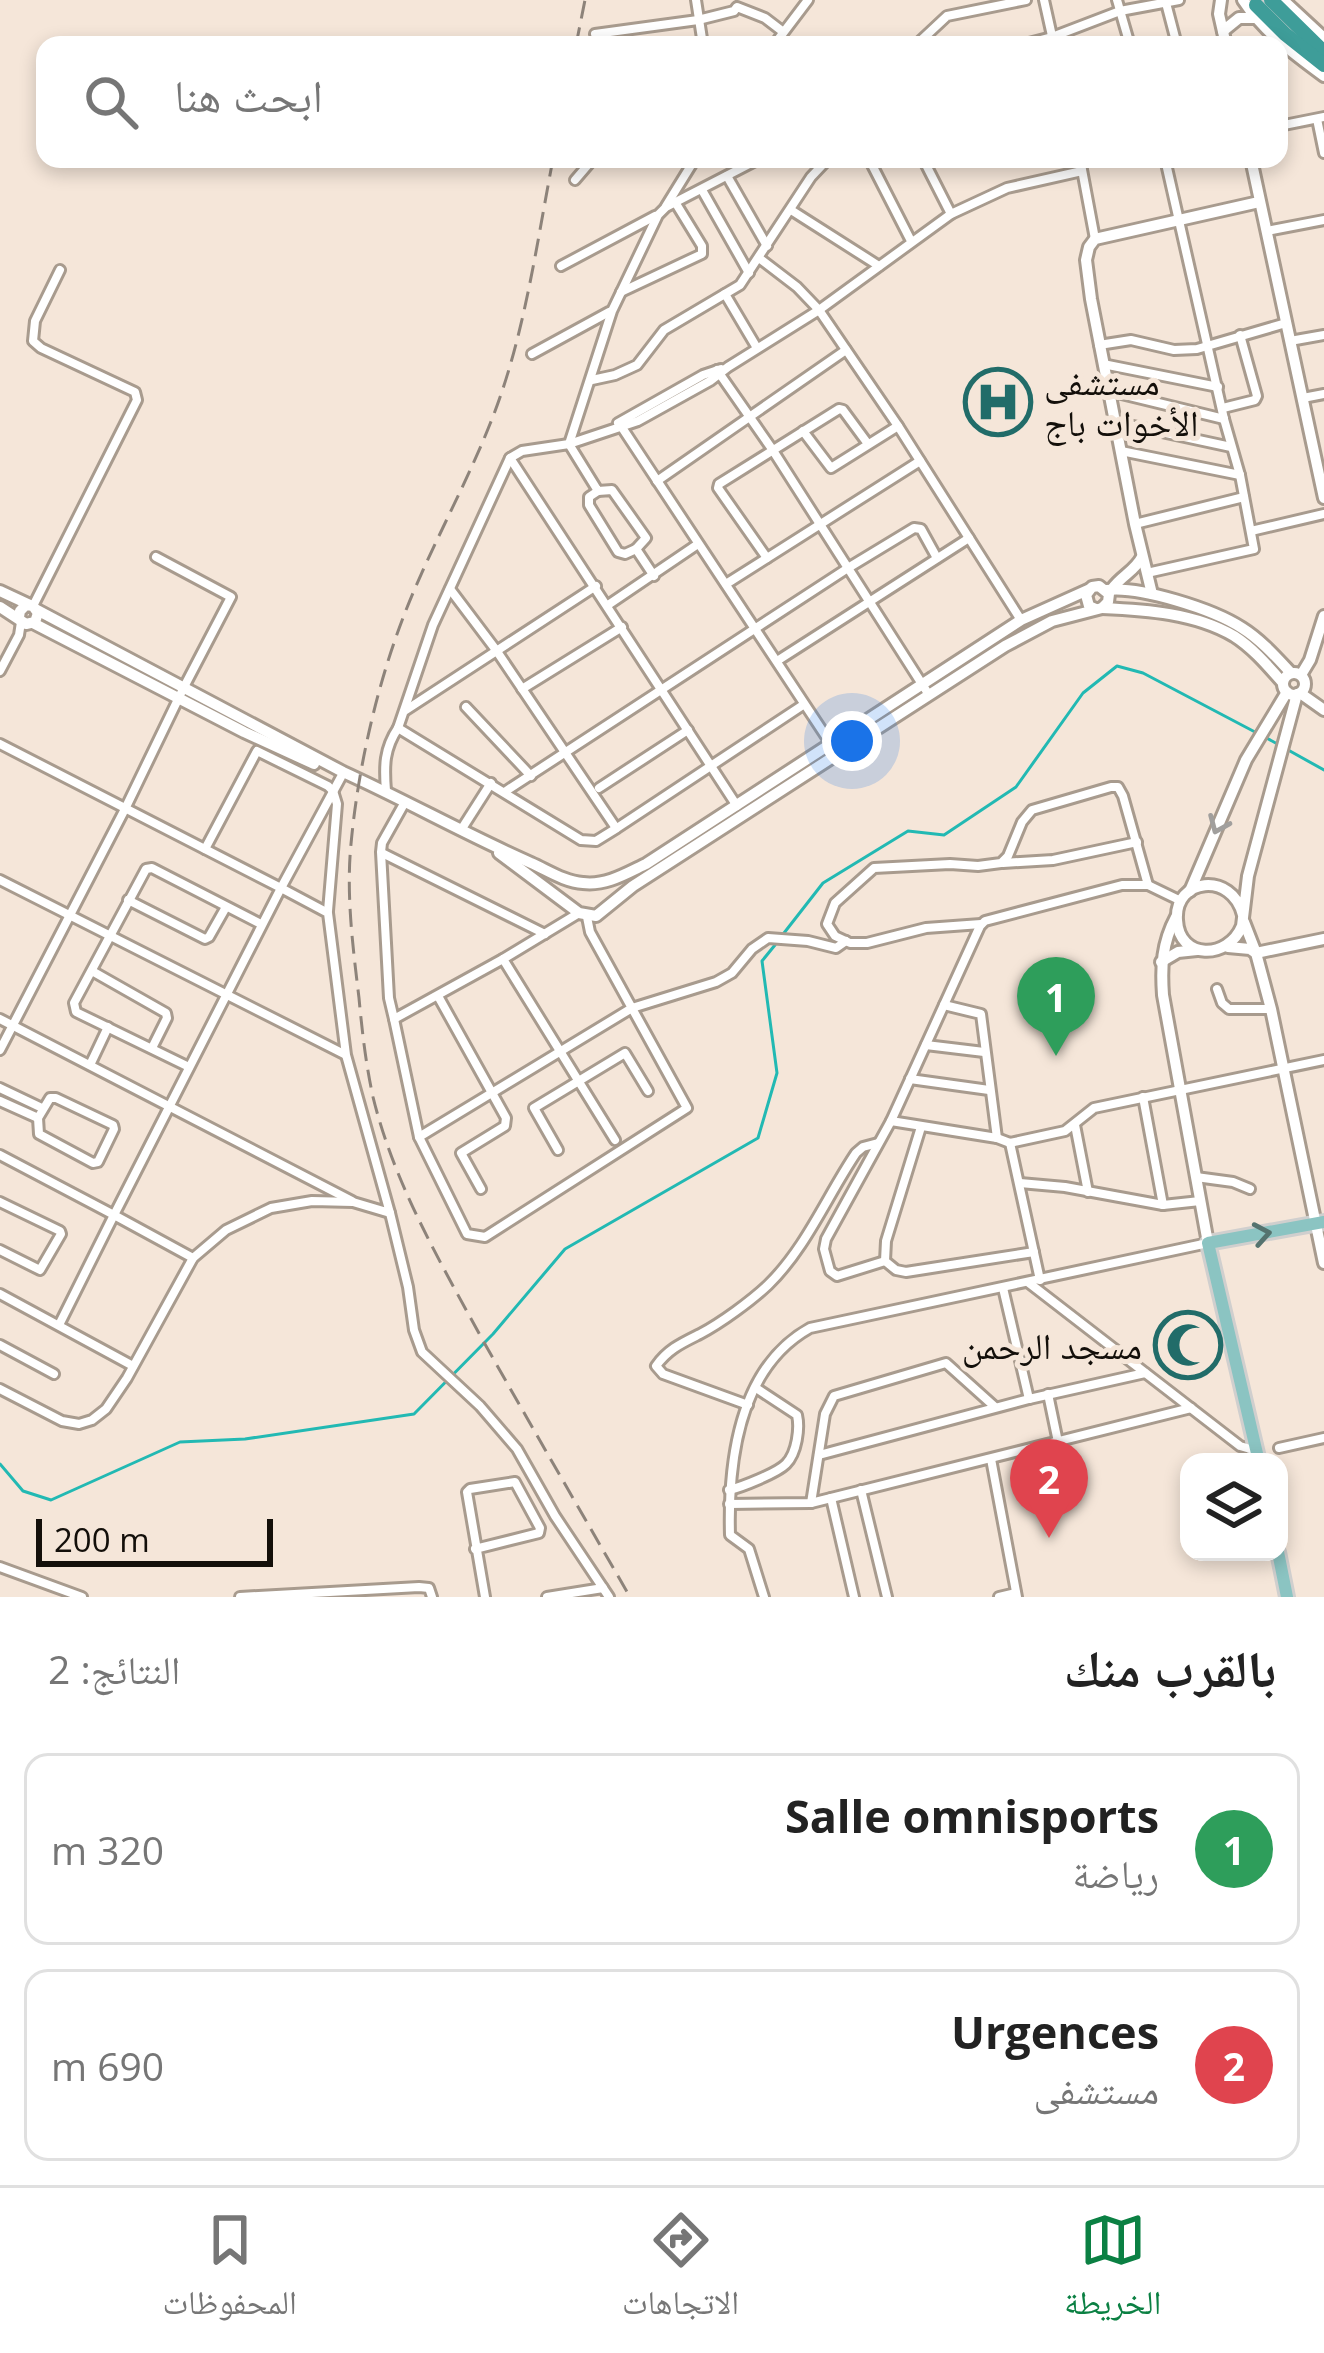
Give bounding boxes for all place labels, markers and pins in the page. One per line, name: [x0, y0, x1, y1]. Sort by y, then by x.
place label: مستشفى الأخوات باج: [1044, 357, 1199, 447]
hospital icon: مستشفى الأخوات باج: [963, 367, 1033, 437]
pin: 1: [1017, 957, 1095, 1056]
mosque icon: مسجد الرحمن: [1153, 1310, 1223, 1380]
place label: مسجد الرحمن: [962, 1321, 1142, 1370]
pin: 2: [1010, 1439, 1088, 1538]

